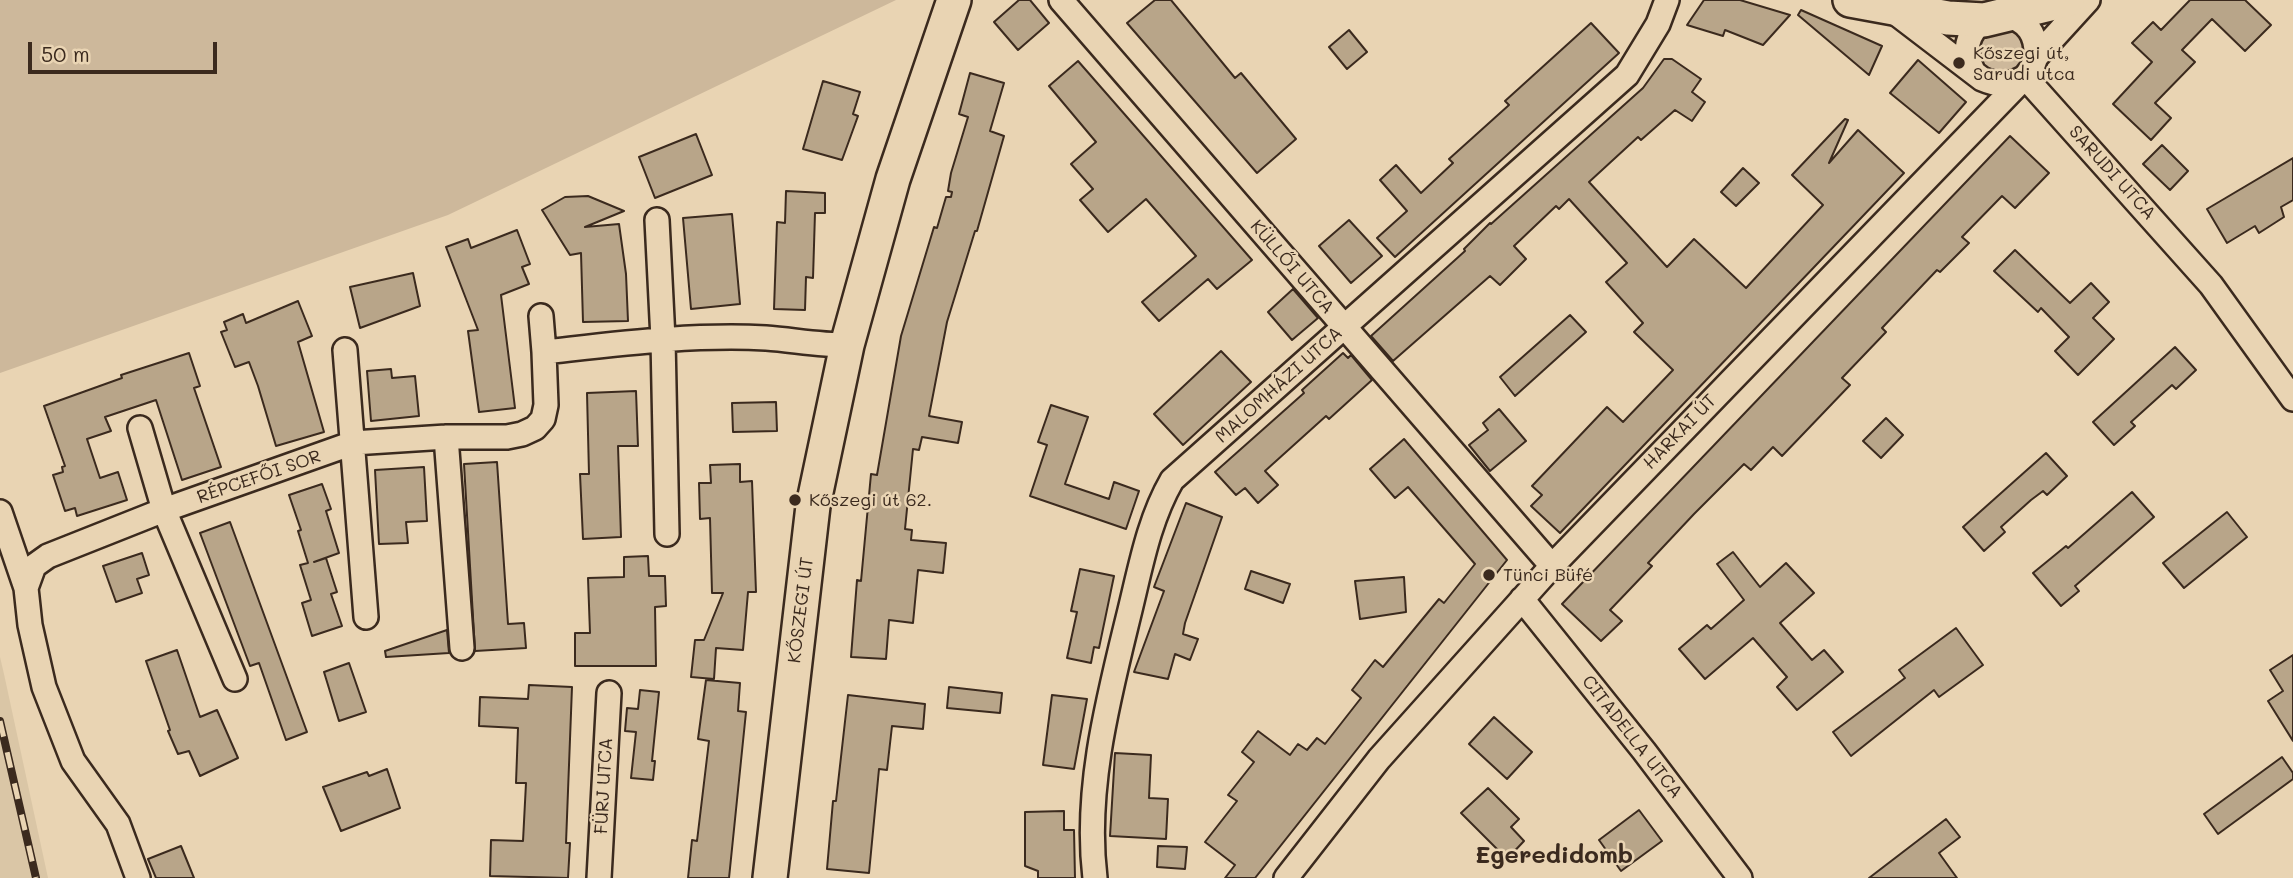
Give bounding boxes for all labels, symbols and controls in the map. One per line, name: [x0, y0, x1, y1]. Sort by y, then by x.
scale bar: [32, 28, 220, 72]
text: 50 m: [41, 40, 90, 67]
place label: Kőszegi út, Sarudi utca: [1973, 42, 2075, 84]
marker: Kőszegi út, Sarudi utca: [1951, 55, 1967, 71]
street label: SARUDI UTCA: [2064, 121, 2160, 225]
street label: KÜLLŐI UTCA: [1245, 216, 1339, 318]
street label: MALOMHÁZI UTCA: [1211, 322, 1347, 448]
street label: HARKAI ÚT: [1639, 390, 1721, 474]
street label: RÉPCEFŐI SOR: [194, 446, 324, 508]
place label: Kőszegi út 62.: [809, 489, 932, 511]
marker: Kőszegi út 62.: [787, 492, 803, 508]
street label: KŐSZEGI ÚT: [784, 556, 818, 664]
place label: Tünci Büfé: [1503, 564, 1593, 586]
marker: Tünci Büfé: [1481, 567, 1497, 583]
street label: CITADELLA UTCA: [1577, 671, 1687, 803]
street label: FÜRJ UTCA: [591, 737, 617, 835]
district label: Egeredidomb: [1475, 842, 1633, 870]

